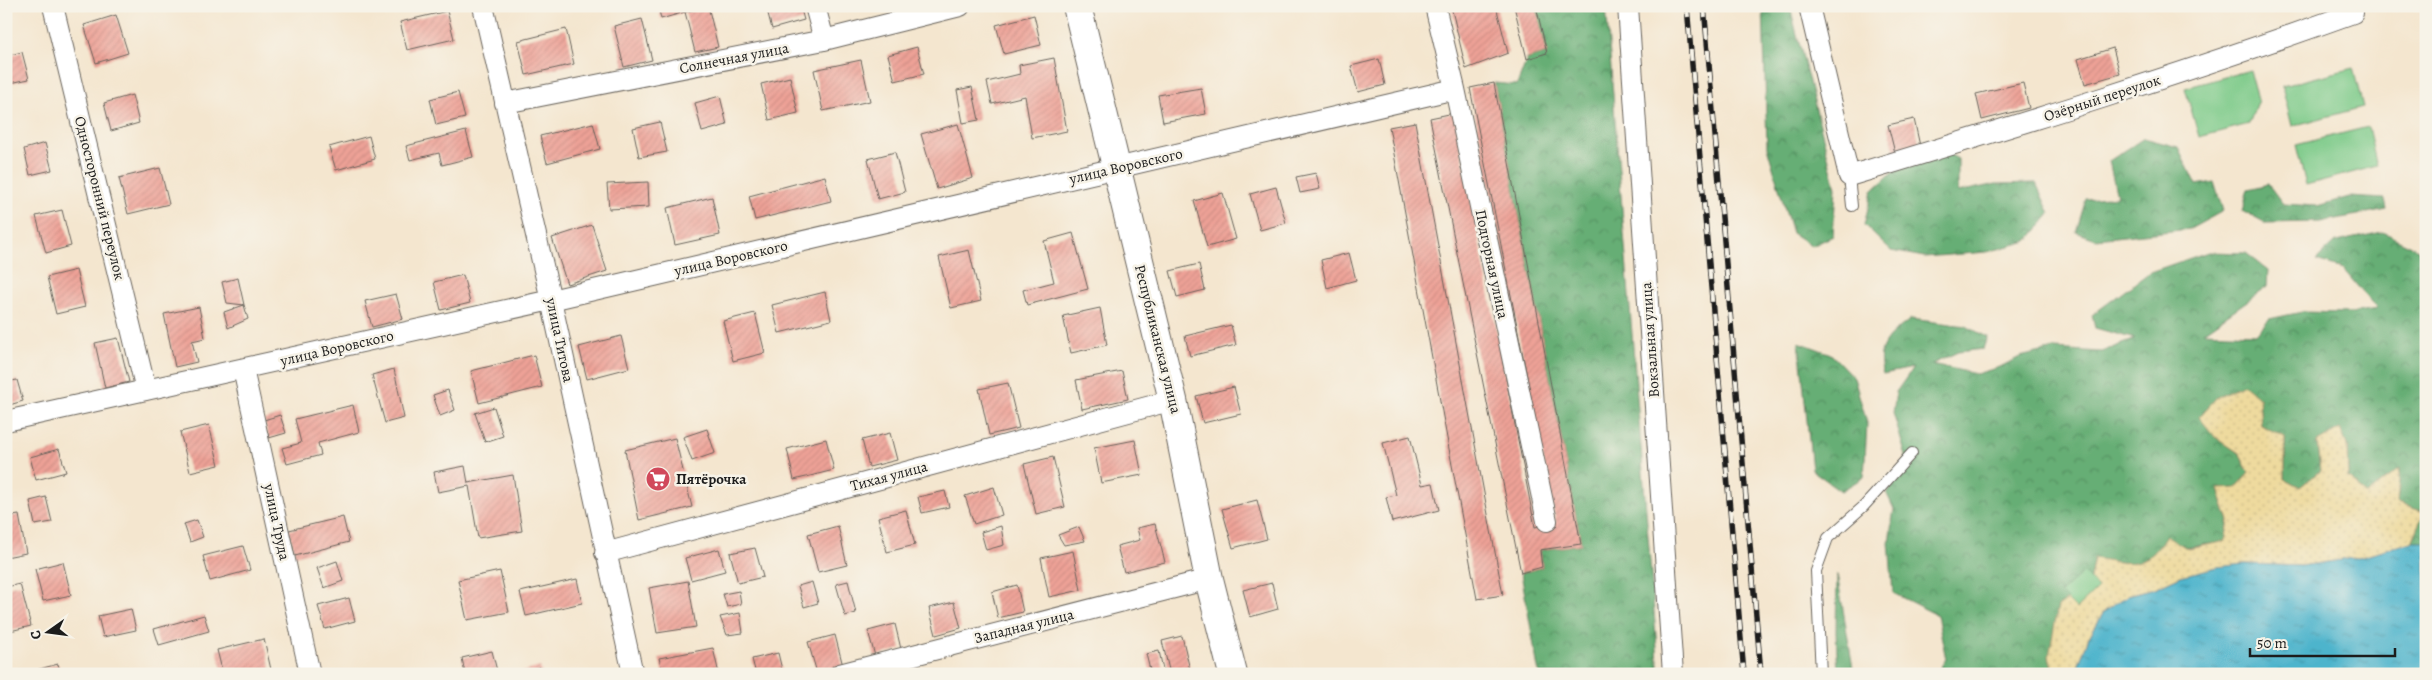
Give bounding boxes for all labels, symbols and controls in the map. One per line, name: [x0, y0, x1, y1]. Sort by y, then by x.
street label: Солнечная улица: [678, 38, 790, 78]
street label: Озёрный переулок: [2041, 70, 2163, 126]
street label: Односторонний переулок: [70, 114, 130, 282]
street label: улица Воровского: [1066, 143, 1185, 189]
street label: Подгорная улица: [1471, 208, 1513, 321]
street label: улица Воровского: [671, 235, 790, 281]
street label: Республиканская улица: [1130, 262, 1186, 416]
street label: Вокзальная улица: [1636, 282, 1664, 398]
street label: улица Титова: [541, 295, 579, 384]
street label: улица Воровского: [277, 325, 396, 371]
street label: Тихая улица: [848, 456, 930, 496]
supermarket icon: Пятёрочка: [645, 466, 671, 492]
place label: Пятёрочка: [676, 469, 747, 489]
street label: улица Труда: [259, 481, 295, 562]
street label: Западная улица: [972, 604, 1076, 648]
north arrow: [22, 608, 72, 658]
scale bar: [2250, 625, 2394, 657]
text: С: [26, 628, 46, 642]
text: 50 m: [2257, 633, 2287, 653]

